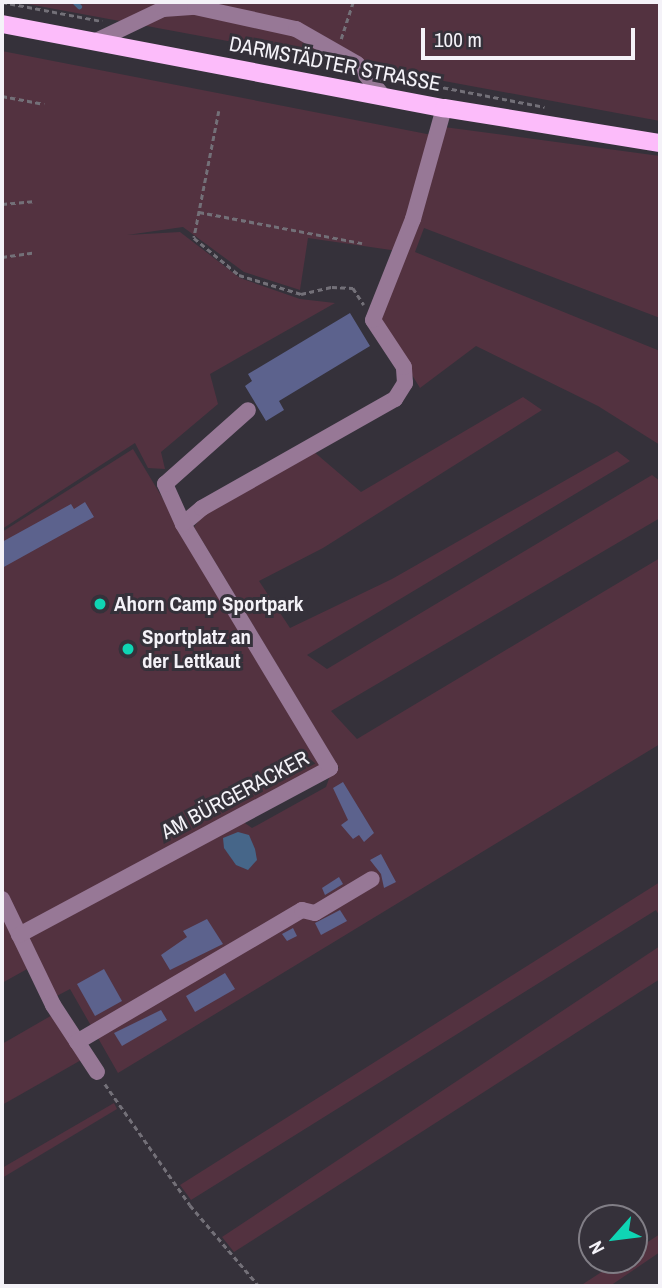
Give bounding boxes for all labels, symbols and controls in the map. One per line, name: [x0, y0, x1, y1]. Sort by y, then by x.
scale bar: [424, 14, 638, 58]
text: 100 m: [434, 25, 482, 54]
street label: DARMSTÄDTER STRASSE: [227, 31, 443, 97]
place label: Ahorn Camp Sportpark: [114, 591, 303, 617]
marker: Ahorn Camp Sportpark: [92, 596, 108, 612]
place label: Sportplatz an der Lettkaut: [142, 624, 251, 674]
marker: Sportplatz an der Lettkaut: [120, 641, 136, 657]
street label: AM BÜRGERACKER: [157, 745, 313, 845]
north arrow: [578, 1204, 648, 1274]
text: N: [582, 1237, 610, 1259]

